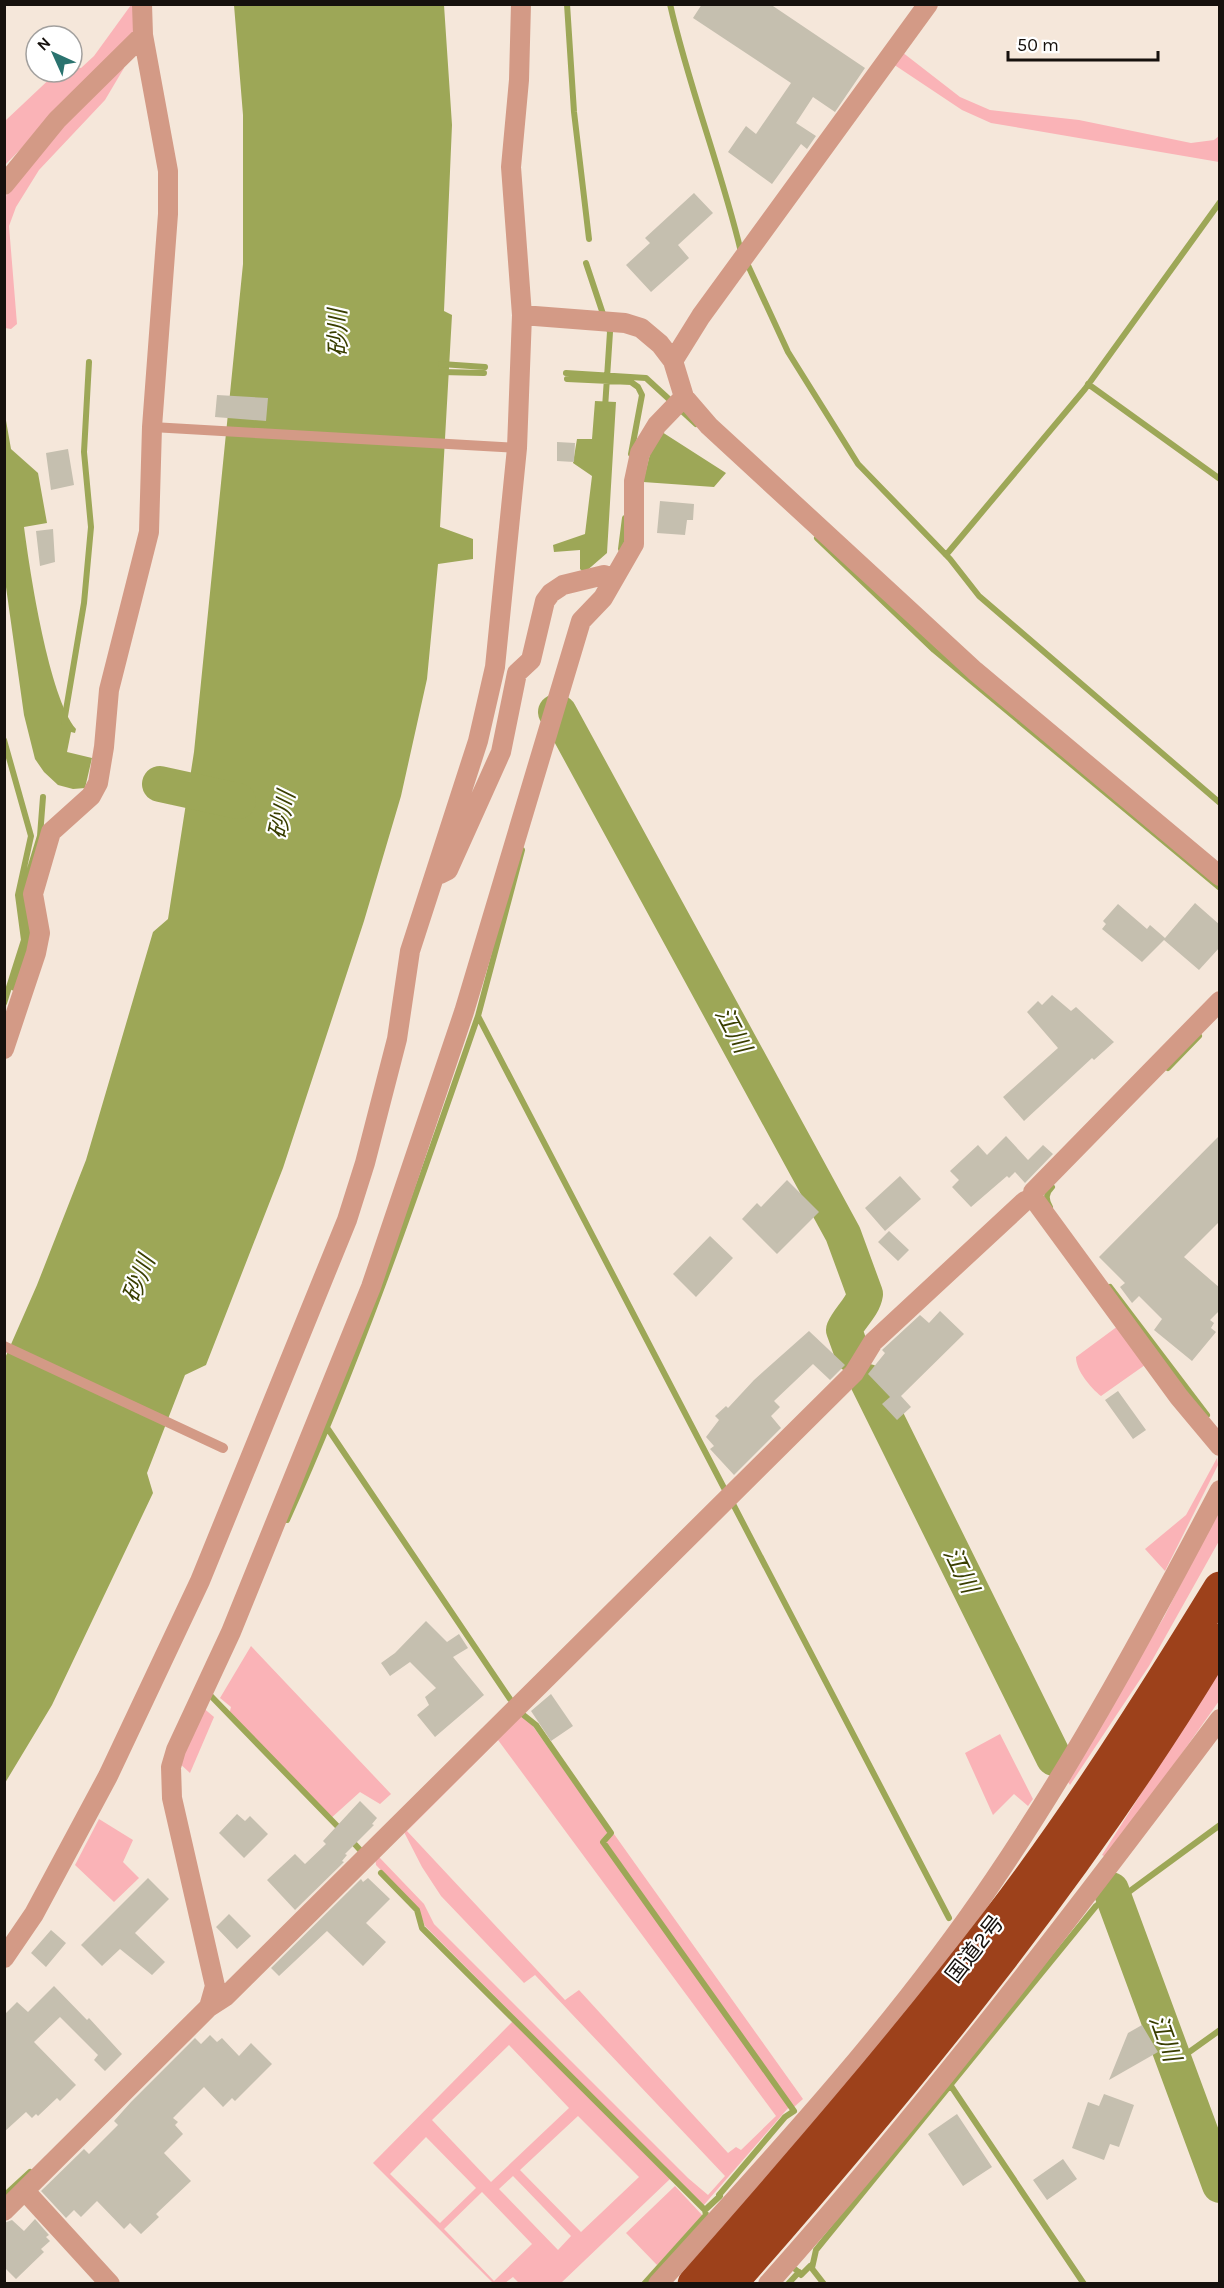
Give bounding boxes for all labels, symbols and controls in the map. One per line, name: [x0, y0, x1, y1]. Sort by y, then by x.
north arrow: [24, 24, 84, 84]
scale bar: [1008, 24, 1158, 62]
text: N: [33, 33, 55, 55]
text: 50 m: [1017, 34, 1059, 56]
water label: 砂川: [324, 306, 352, 357]
water label: 砂川: [263, 786, 301, 841]
water label: 江川: [709, 1002, 758, 1060]
water label: 砂川: [117, 1249, 162, 1306]
water label: 江川: [938, 1542, 985, 1600]
street label: 国道2号: [941, 1910, 1009, 1988]
water label: 江川: [1144, 2011, 1187, 2068]

